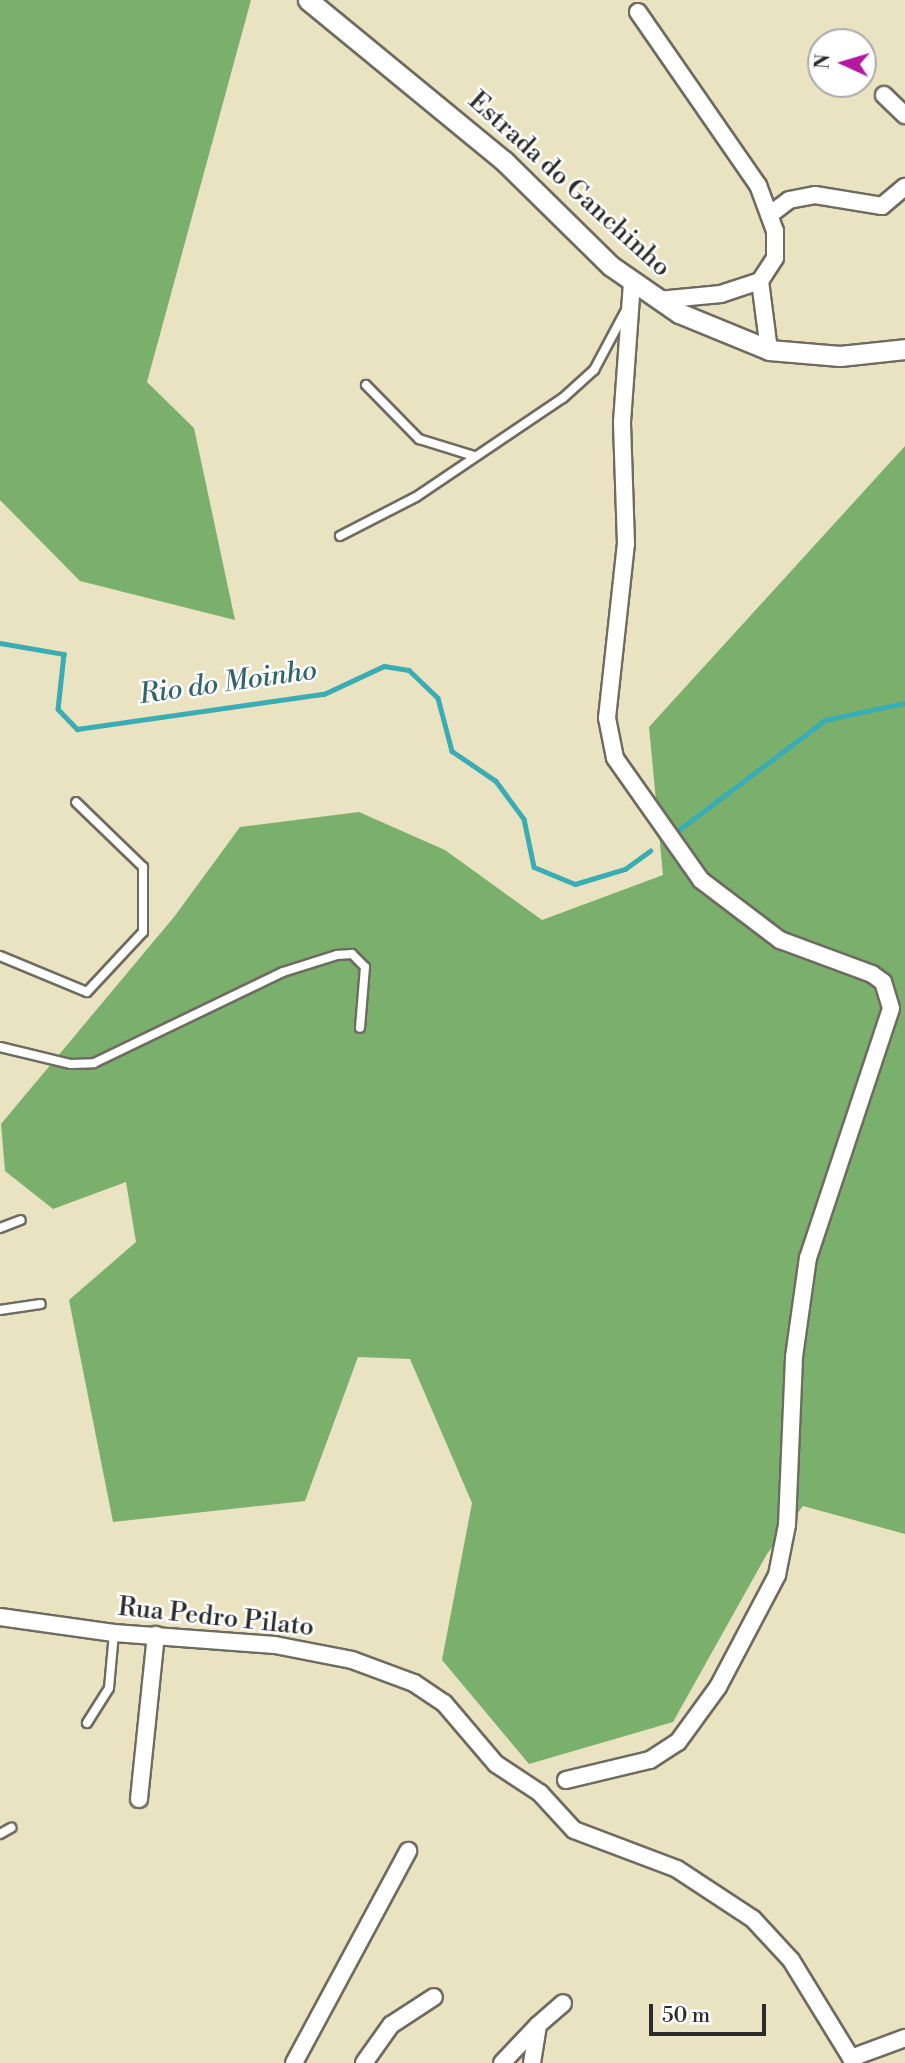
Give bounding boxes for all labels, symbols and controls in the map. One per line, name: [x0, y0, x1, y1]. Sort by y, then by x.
north arrow: [807, 28, 877, 98]
text: N: [811, 53, 836, 70]
street label: Estrada do Ganchinho: [461, 86, 677, 284]
water label: Rio do Moinho: [137, 654, 319, 712]
street label: Rua Pedro Pilato: [116, 1592, 316, 1644]
scale bar: [653, 1990, 770, 2034]
text: 50 m: [662, 2003, 710, 2029]

